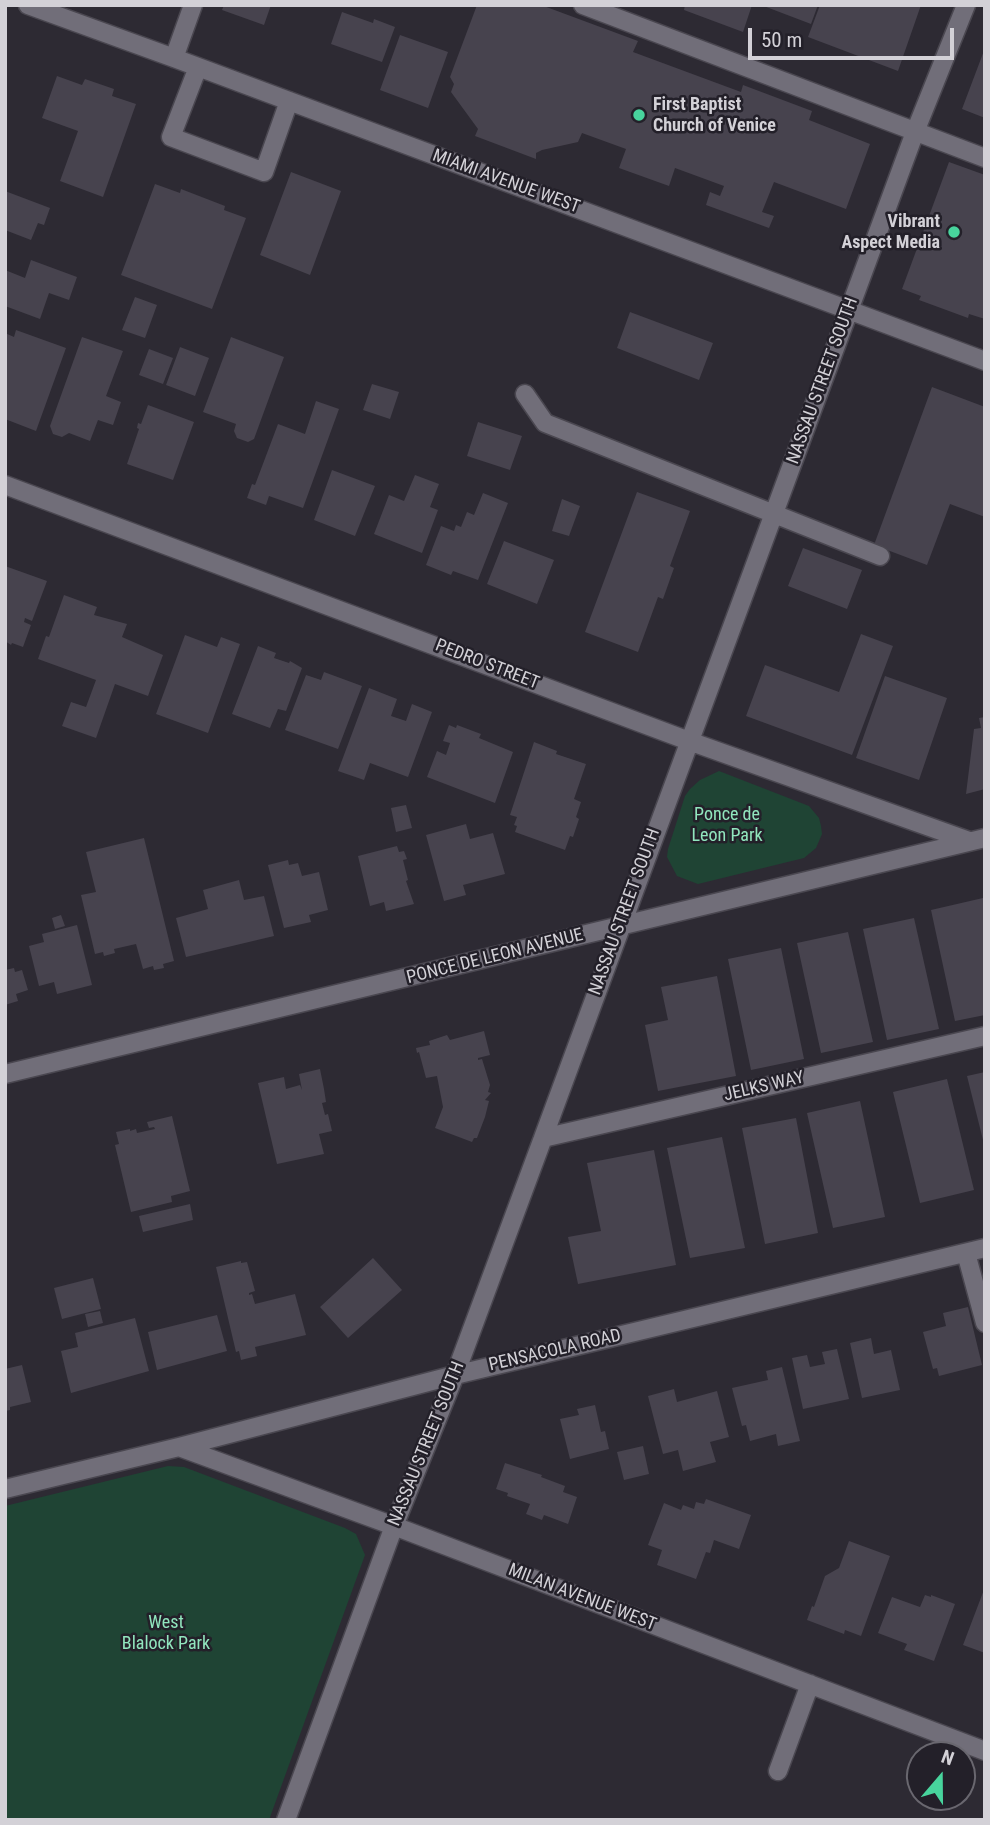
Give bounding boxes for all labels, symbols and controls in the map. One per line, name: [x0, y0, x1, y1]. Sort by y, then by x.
scale bar: [752, 14, 958, 58]
text: 50 m: [761, 28, 802, 52]
place label: First Baptist Church of Venice: [653, 94, 776, 136]
marker: First Baptist Church of Venice: [631, 107, 647, 123]
street label: MIAMI AVENUE WEST: [429, 145, 583, 219]
place label: Vibrant Aspect Media: [841, 211, 940, 254]
marker: Vibrant Aspect Media: [946, 224, 962, 240]
street label: NASSAU STREET SOUTH: [783, 295, 863, 467]
street label: PEDRO STREET: [432, 635, 542, 695]
park label: Ponce de Leon Park: [692, 804, 762, 846]
street label: NASSAU STREET SOUTH: [585, 826, 665, 998]
street label: PONCE DE LEON AVENUE: [405, 925, 585, 989]
street label: JELKS WAY: [722, 1067, 806, 1107]
street label: PENSACOLA ROAD: [487, 1325, 623, 1377]
street label: NASSAU STREET SOUTH: [384, 1359, 470, 1529]
street label: MILAN AVENUE WEST: [505, 1560, 659, 1636]
park label: West Blalock Park: [122, 1612, 210, 1654]
north arrow: [906, 1741, 976, 1811]
text: N: [938, 1745, 957, 1770]

